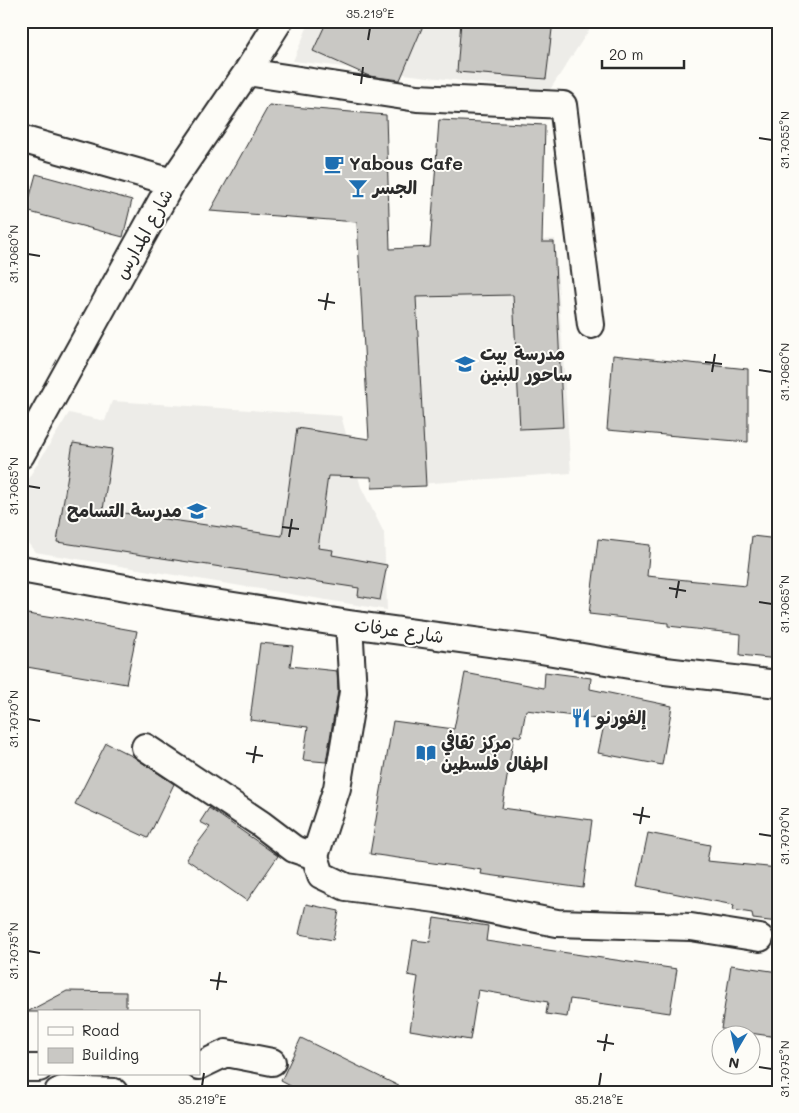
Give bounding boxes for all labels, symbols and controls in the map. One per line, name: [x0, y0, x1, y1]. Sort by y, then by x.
text: 35.219°E: [346, 5, 394, 21]
scale bar: [602, 38, 684, 70]
text: 20 m: [609, 44, 643, 64]
text: 31.7055°N: [776, 111, 792, 169]
place label: Yabous Cafe: [349, 151, 463, 175]
cafe icon: Yabous Cafe: [323, 153, 345, 175]
place label: الجسر: [371, 175, 417, 199]
bar icon: الجسر: [347, 177, 369, 199]
street label: شارع المدارس: [108, 184, 179, 283]
text: 31.7060°N: [5, 225, 21, 283]
place label: مدرسة بيت ساحور للبنين: [480, 341, 572, 386]
text: 31.7060°N: [776, 343, 792, 401]
school or university icon: مدرسة بيت ساحور للبنين: [454, 353, 476, 375]
text: 31.7065°N: [5, 457, 21, 515]
place label: مدرسة التسامح: [67, 498, 182, 523]
school or university icon: مدرسة التسامح: [186, 500, 208, 522]
text: 31.7065°N: [776, 575, 792, 633]
street label: شارع عرفات: [353, 612, 445, 649]
text: 31.7070°N: [5, 690, 21, 748]
place label: إلفورنو: [595, 705, 646, 730]
restaurant icon: إلفورنو: [570, 707, 592, 729]
place label: مركز ثقافي اطفال فلسطين: [441, 730, 548, 775]
library icon: مركز ثقافي اطفال فلسطين: [415, 742, 437, 764]
text: 31.7070°N: [776, 807, 792, 865]
text: 31.7075°N: [5, 922, 21, 980]
legend: [38, 1010, 200, 1076]
text: Road: [82, 1020, 119, 1040]
north arrow: [712, 1026, 762, 1076]
text: 31.7075°N: [776, 1040, 792, 1098]
text: Building: [82, 1044, 139, 1064]
text: N: [727, 1053, 741, 1074]
text: 35.219°E: [178, 1091, 226, 1107]
text: 35.218°E: [575, 1091, 623, 1107]

